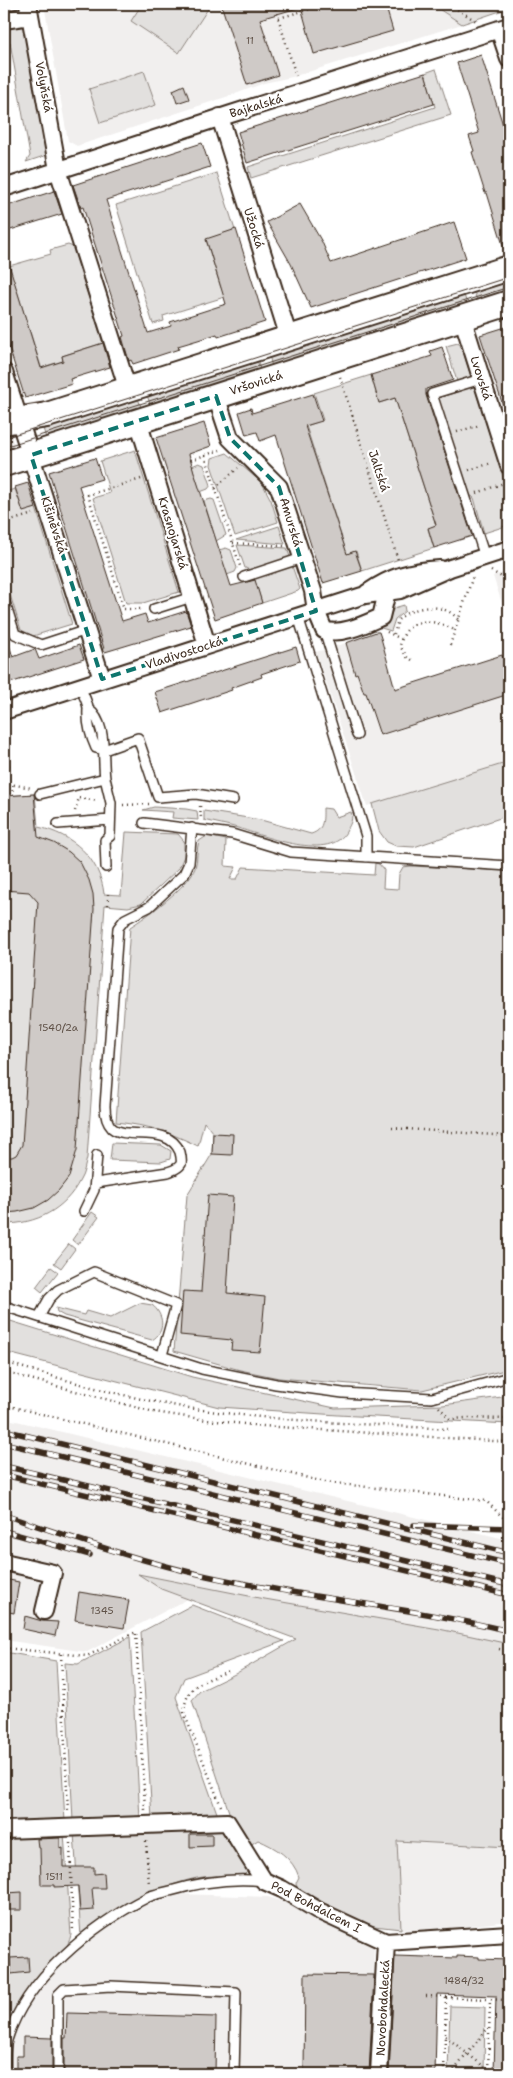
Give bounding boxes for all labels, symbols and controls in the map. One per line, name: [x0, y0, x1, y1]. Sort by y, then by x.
house number: 11: [246, 34, 254, 47]
street label: Volyňská: [31, 60, 57, 114]
street label: Bajkalská: [227, 90, 285, 122]
street label: Užocká: [240, 206, 268, 251]
street label: Lvovská: [466, 354, 496, 403]
street label: Vršovická: [227, 367, 285, 399]
street label: Jaltská: [365, 448, 393, 494]
street label: Kišiněvská: [37, 494, 71, 556]
street label: Krasnojarská: [154, 495, 192, 572]
street label: Amurská: [276, 495, 306, 549]
street label: Vladivostocká: [143, 633, 225, 673]
house number: 1540/2a: [38, 1021, 79, 1034]
house number: 1345: [90, 1604, 114, 1617]
house number: 1511: [45, 1870, 63, 1883]
street label: Pod Bohdalcem I: [268, 1877, 364, 1937]
street label: Novobohdalecká: [372, 1959, 394, 2057]
house number: 1484/32: [444, 1974, 484, 1987]

